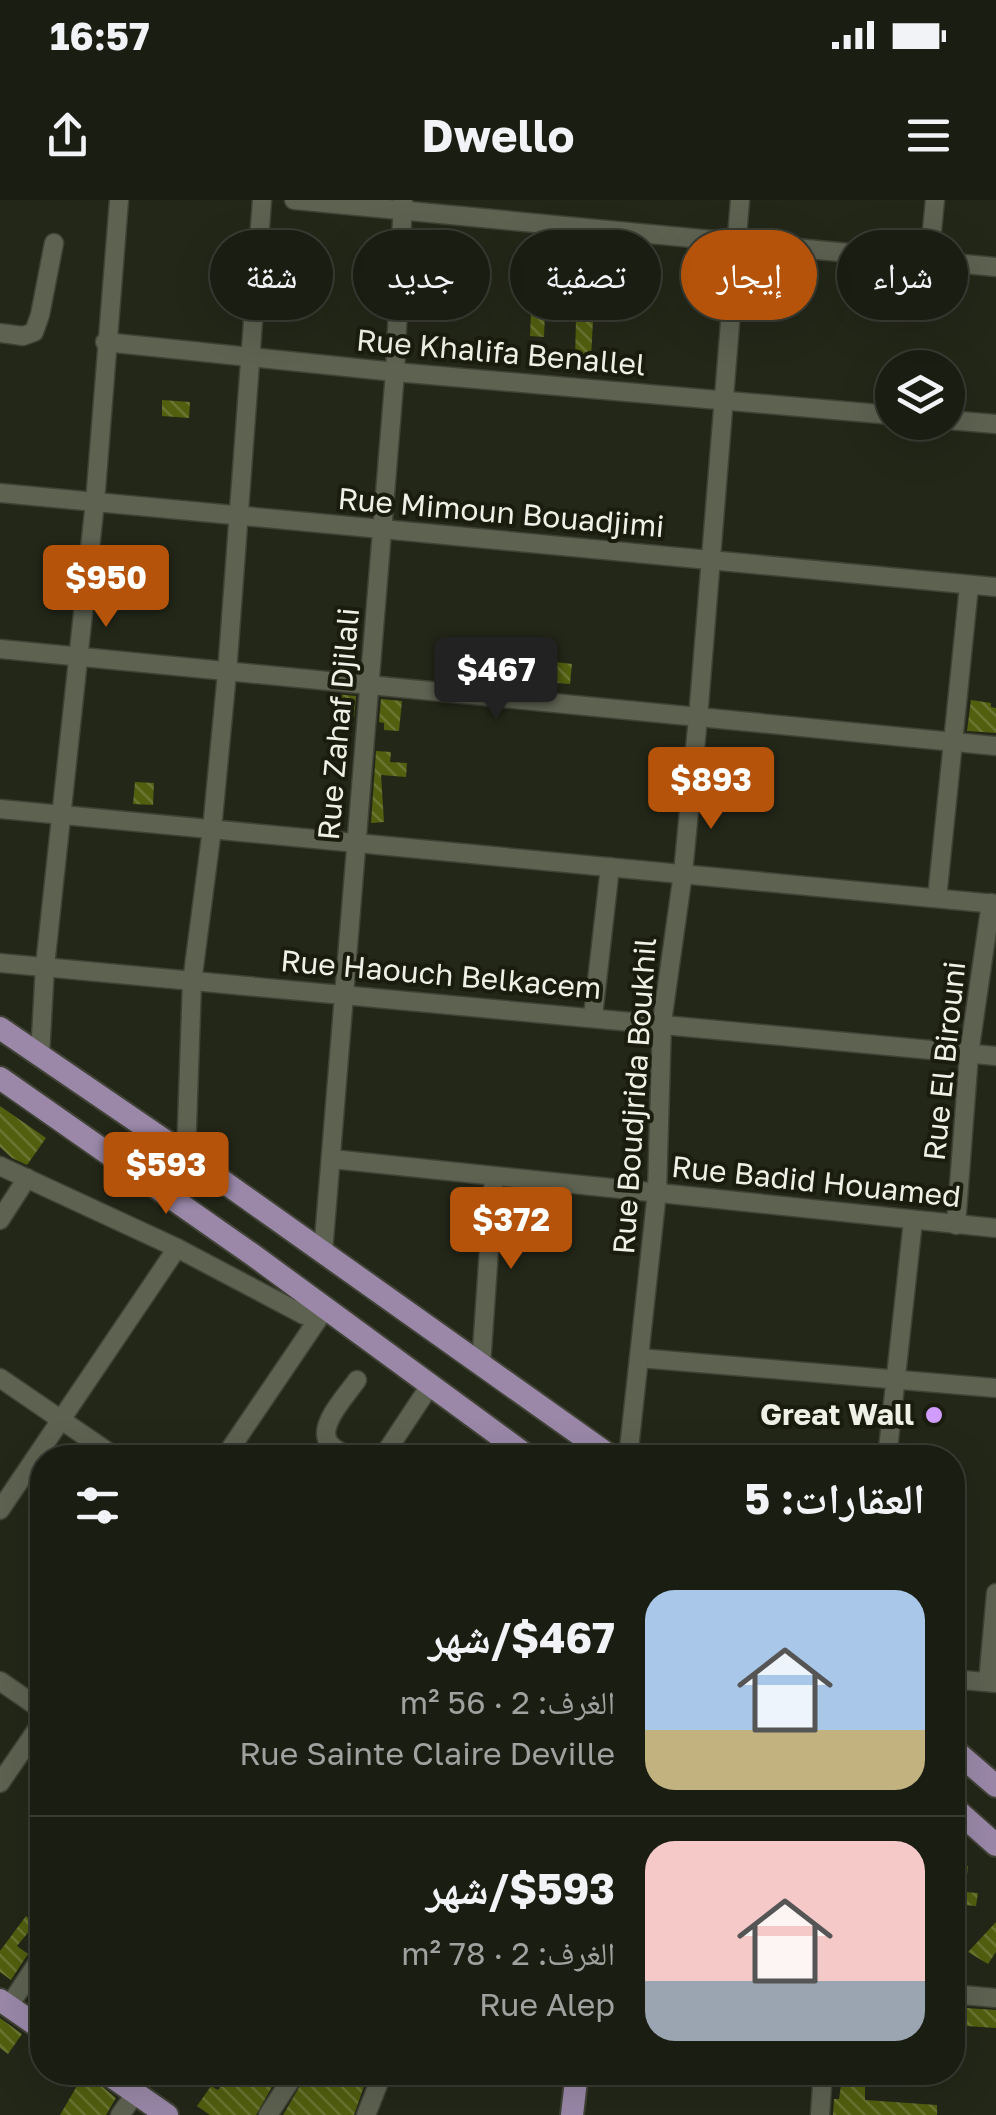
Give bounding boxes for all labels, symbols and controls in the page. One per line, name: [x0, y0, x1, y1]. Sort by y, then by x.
text: 16:57: [50, 13, 150, 58]
icon: share: [40, 108, 95, 163]
text: Dwello: [422, 108, 574, 162]
icon: menu: [901, 108, 956, 163]
chip: شقة: [210, 230, 333, 320]
chip: جديد: [353, 230, 490, 320]
chip: تصفية: [510, 230, 661, 320]
chip: إيجار: [681, 230, 817, 320]
chip: شراء: [837, 230, 968, 320]
street label: Rue Khalifa Benallel: [355, 321, 647, 383]
map controls: [875, 350, 965, 440]
button: layers: [875, 350, 965, 440]
street label: Rue Mimoun Bouadjimi: [336, 480, 666, 544]
pin: $950: [47, 545, 165, 630]
text: $950: [65, 558, 147, 596]
street label: Rue Zahaf Djilali: [310, 606, 366, 841]
pin: $467: [437, 637, 555, 722]
text: $467: [456, 650, 536, 688]
pin: $893: [652, 747, 770, 832]
text: $893: [670, 760, 752, 798]
street label: Rue Boudjrida Boukhil: [605, 936, 663, 1256]
street label: Rue Haouch Belkacem: [279, 942, 603, 1006]
street label: Rue El Birouni: [916, 959, 972, 1162]
pin: $593: [107, 1132, 225, 1217]
text: $593: [126, 1145, 206, 1183]
street label: Rue Badid Houamed: [670, 1148, 963, 1214]
pin: $372: [452, 1187, 570, 1272]
text: $372: [472, 1200, 550, 1238]
place label: Great Wall: [760, 1396, 914, 1432]
marker: Great Wall: [923, 1404, 945, 1426]
text: العقارات: 5: [745, 1473, 925, 1523]
icon: filters: [70, 1478, 125, 1533]
text: $467/شهر: [428, 1612, 615, 1662]
icon: home: [725, 1630, 845, 1750]
text: الغرف: 2 · 56 m²: [400, 1683, 615, 1721]
text: Rue Sainte Claire Deville: [239, 1734, 615, 1772]
text: $593/شهر: [426, 1863, 615, 1913]
icon: home: [725, 1881, 845, 2001]
text: الغرف: 2 · 78 m²: [401, 1934, 615, 1972]
text: Rue Alep: [479, 1985, 615, 2023]

